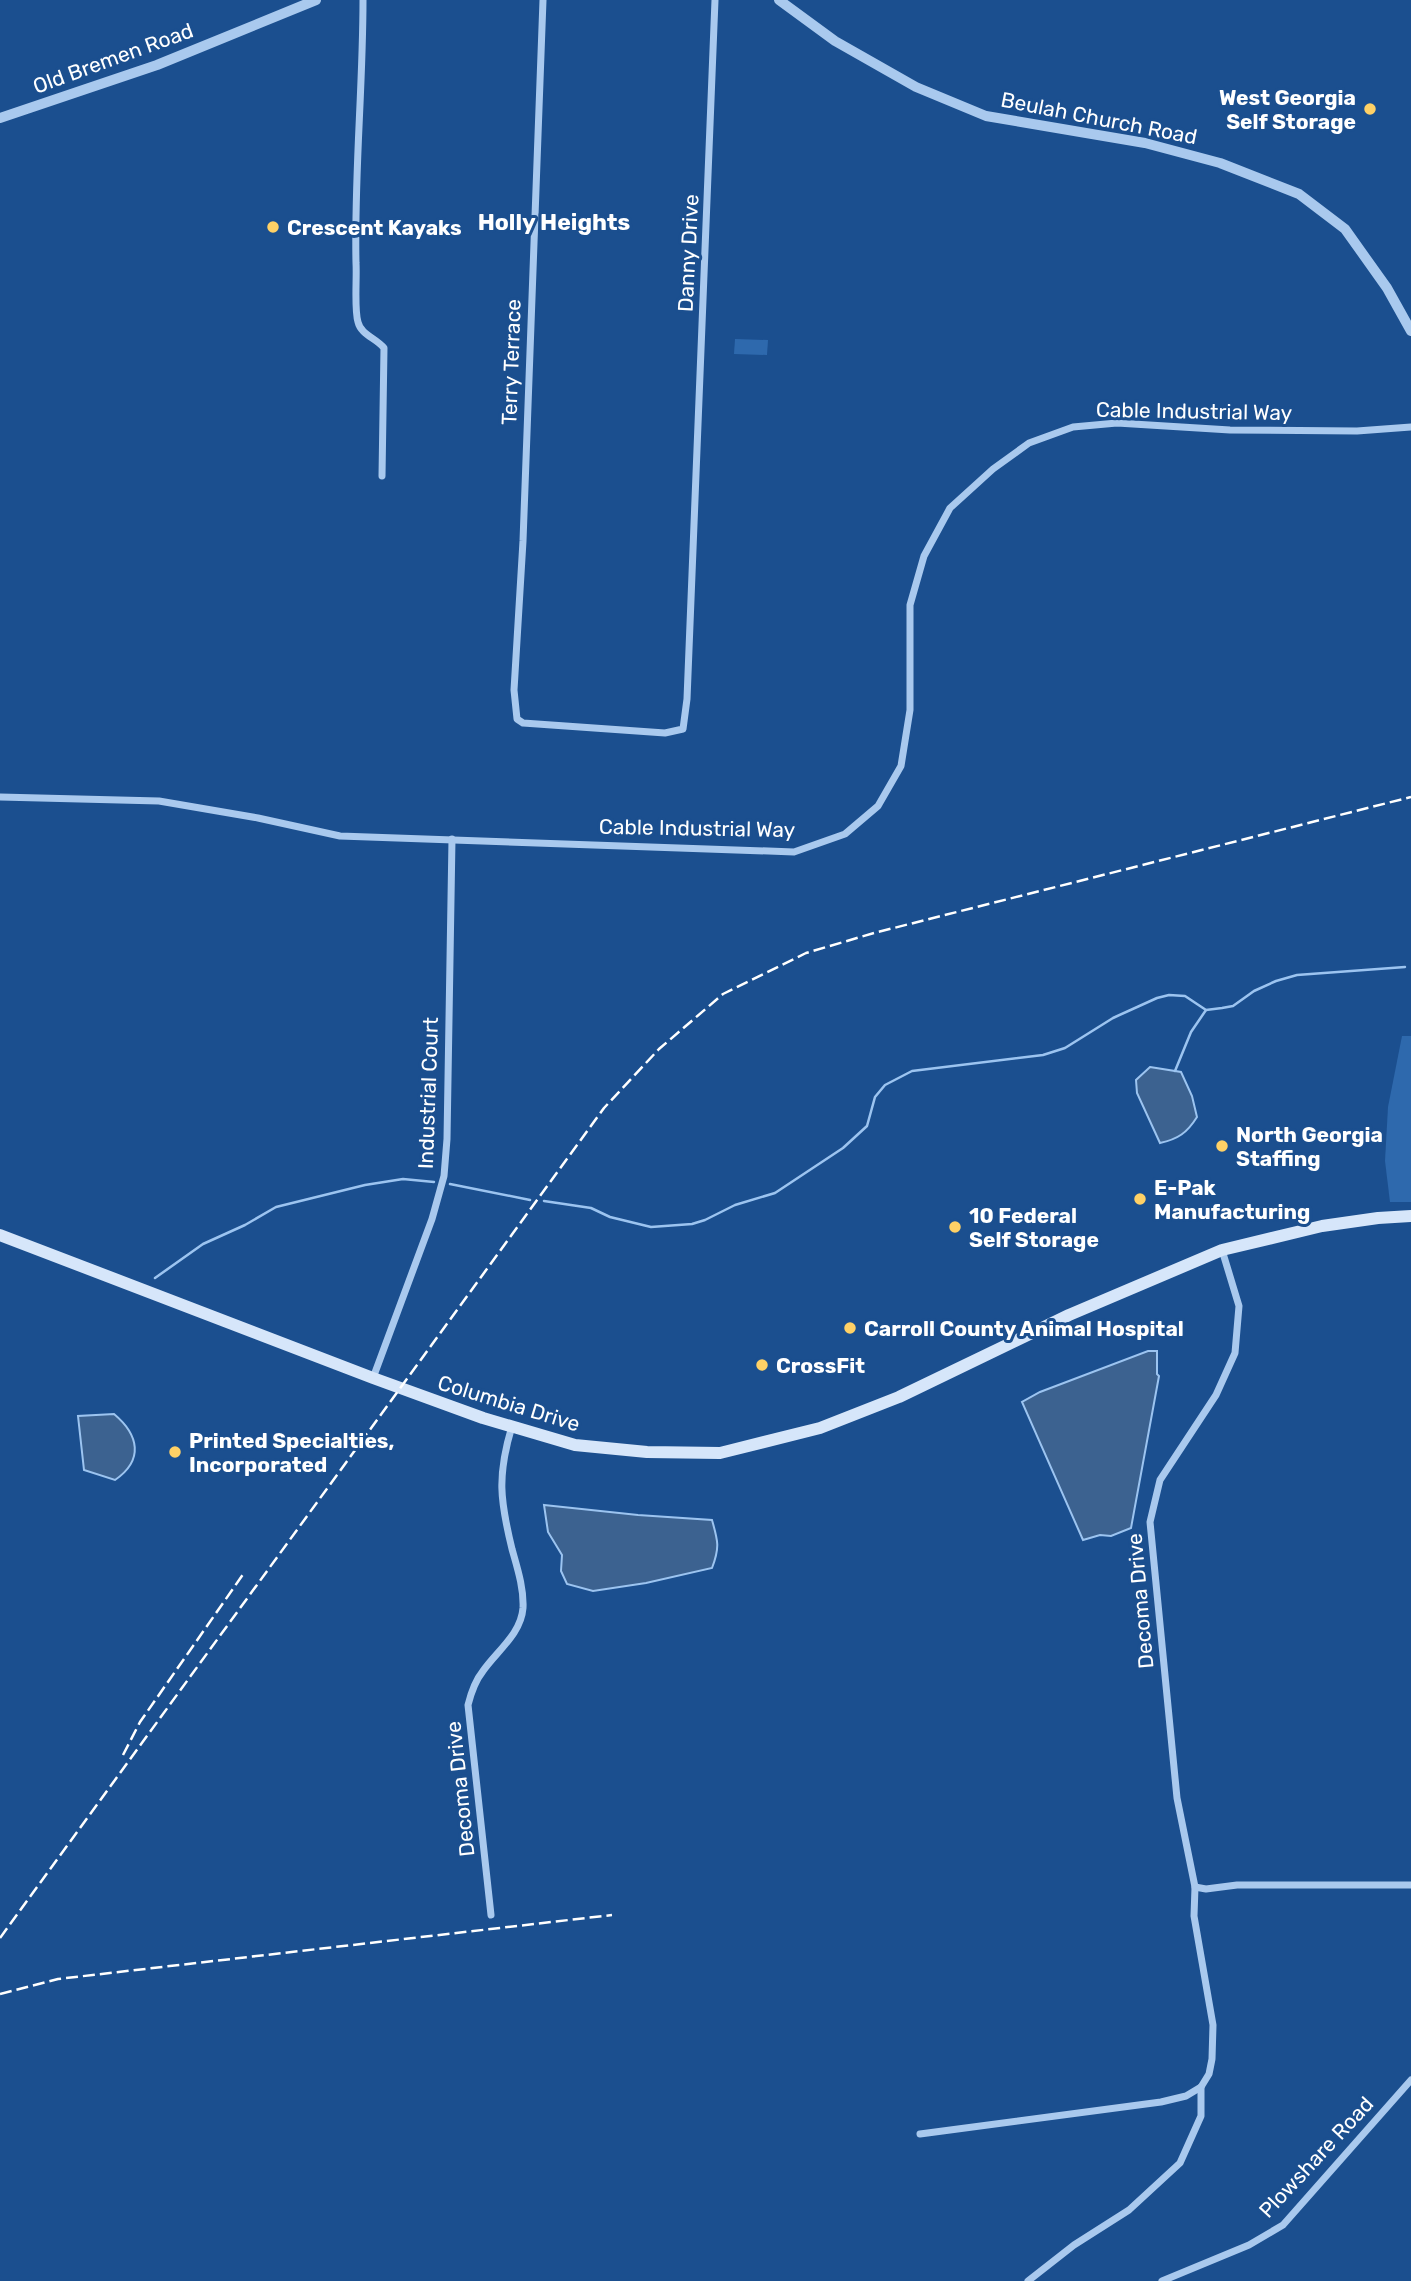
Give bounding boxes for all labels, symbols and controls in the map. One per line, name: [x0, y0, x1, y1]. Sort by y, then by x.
street label: Old Bremen Road: [30, 17, 196, 99]
place label: West Georgia Self Storage: [1219, 85, 1356, 134]
street label: Beulah Church Road: [999, 87, 1199, 149]
marker: West Georgia Self Storage: [1362, 101, 1378, 117]
street label: Danny Drive: [672, 193, 704, 313]
district label: Holly Heights: [478, 208, 631, 236]
place label: Crescent Kayaks: [287, 215, 462, 240]
marker: Crescent Kayaks: [265, 219, 281, 235]
street label: Terry Terrace: [496, 299, 526, 425]
street label: Cable Industrial Way: [1096, 397, 1293, 425]
street label: Cable Industrial Way: [599, 814, 796, 842]
street label: Industrial Court: [413, 1016, 443, 1170]
place label: North Georgia Staffing: [1236, 1122, 1383, 1171]
marker: North Georgia Staffing: [1214, 1138, 1230, 1154]
place label: E-Pak Manufacturing: [1154, 1175, 1310, 1224]
marker: E-Pak Manufacturing: [1132, 1191, 1148, 1207]
place label: 10 Federal Self Storage: [969, 1203, 1099, 1252]
marker: 10 Federal Self Storage: [947, 1219, 963, 1235]
place label: Carroll County Animal Hospital: [864, 1316, 1184, 1341]
marker: Carroll County Animal Hospital: [842, 1320, 858, 1336]
place label: CrossFit: [776, 1353, 865, 1378]
marker: CrossFit: [754, 1357, 770, 1373]
street label: Columbia Drive: [435, 1370, 583, 1436]
place label: Printed Specialties, Incorporated: [189, 1428, 394, 1477]
marker: Printed Specialties, Incorporated: [167, 1444, 183, 1460]
street label: Decoma Drive: [1122, 1532, 1158, 1670]
street label: Decoma Drive: [440, 1720, 480, 1858]
street label: Plowshare Road: [1254, 2091, 1378, 2223]

